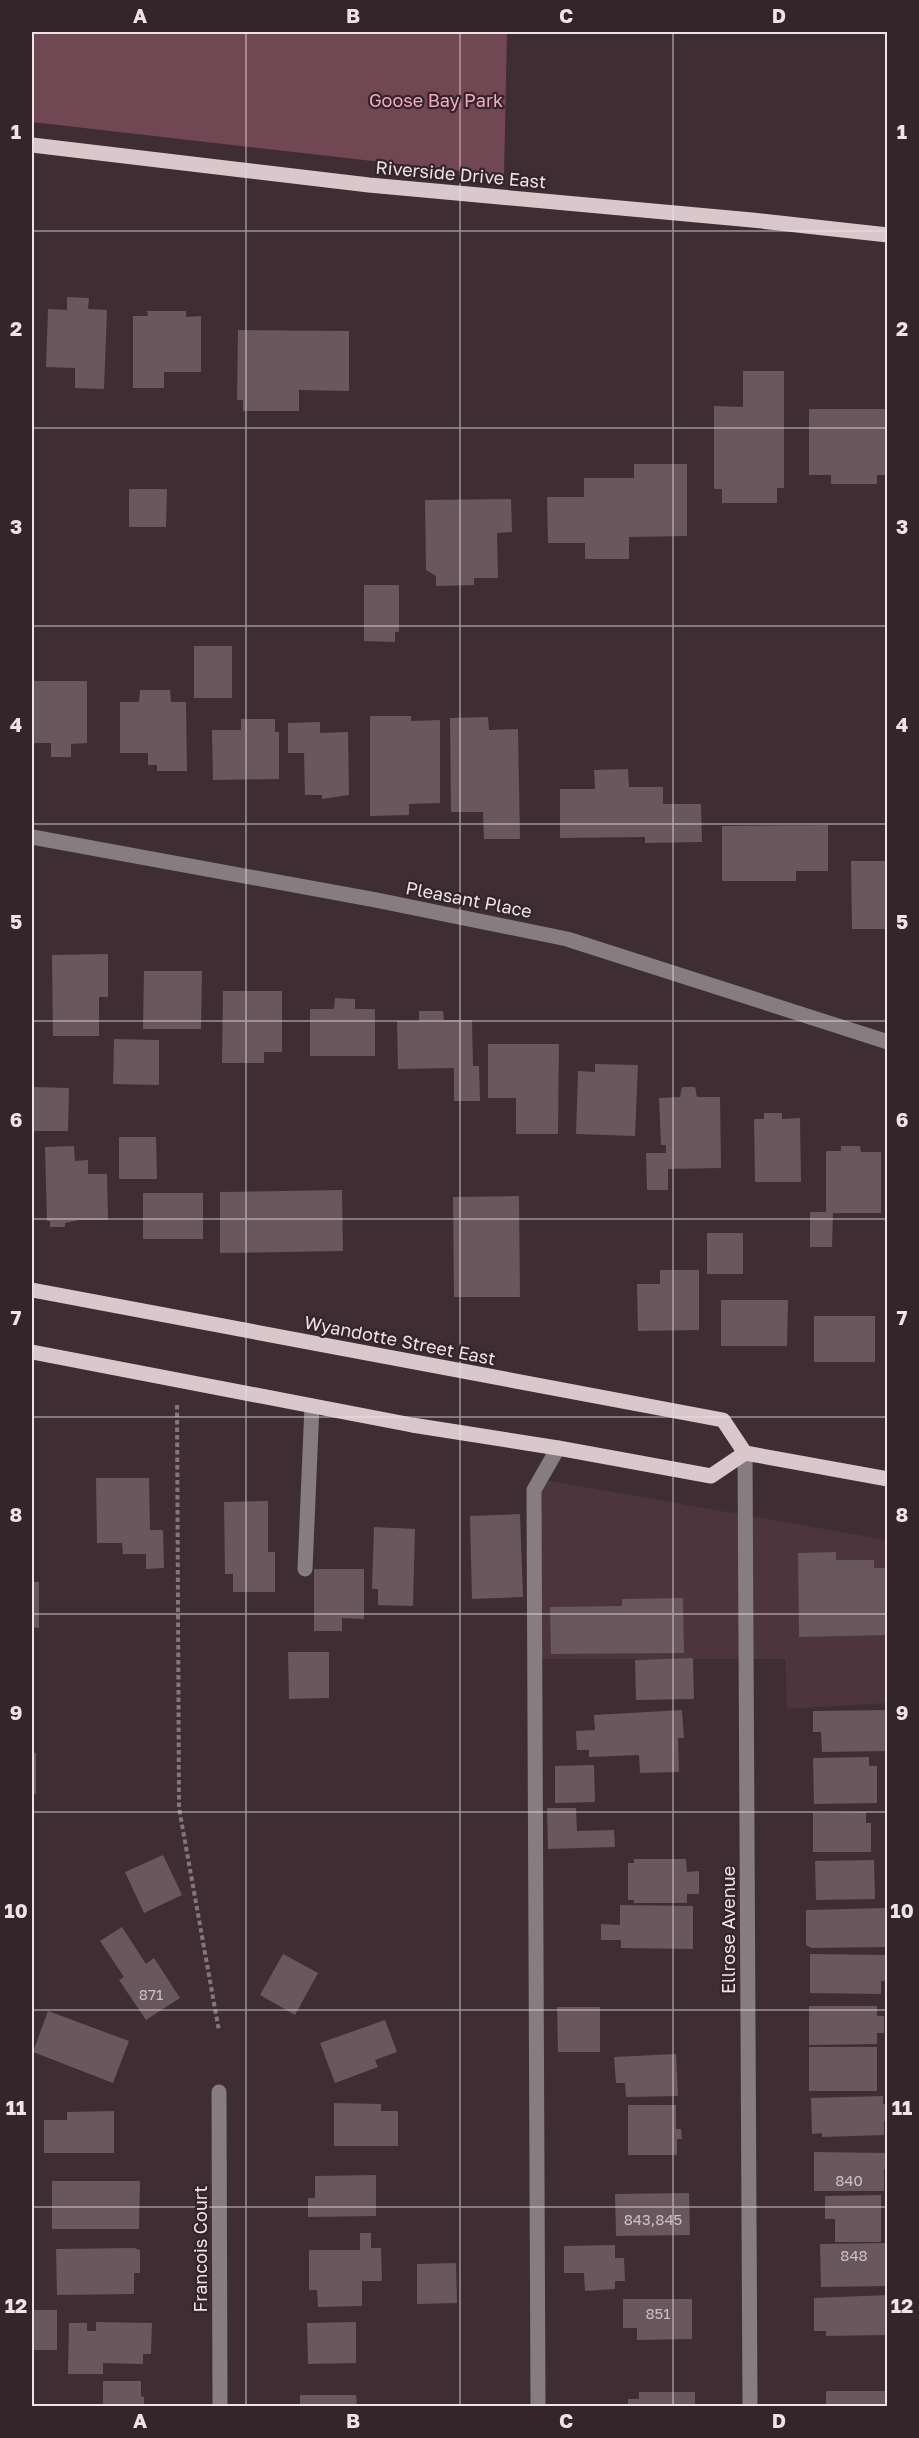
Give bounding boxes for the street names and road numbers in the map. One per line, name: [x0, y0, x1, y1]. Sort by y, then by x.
street label: Riverside Drive East: [375, 156, 547, 192]
street label: Pleasant Place: [404, 876, 534, 922]
street label: Wyandotte Street East: [302, 1311, 498, 1369]
street label: Ellrose Avenue: [717, 1866, 739, 1994]
street label: Francois Court: [189, 2186, 211, 2312]

